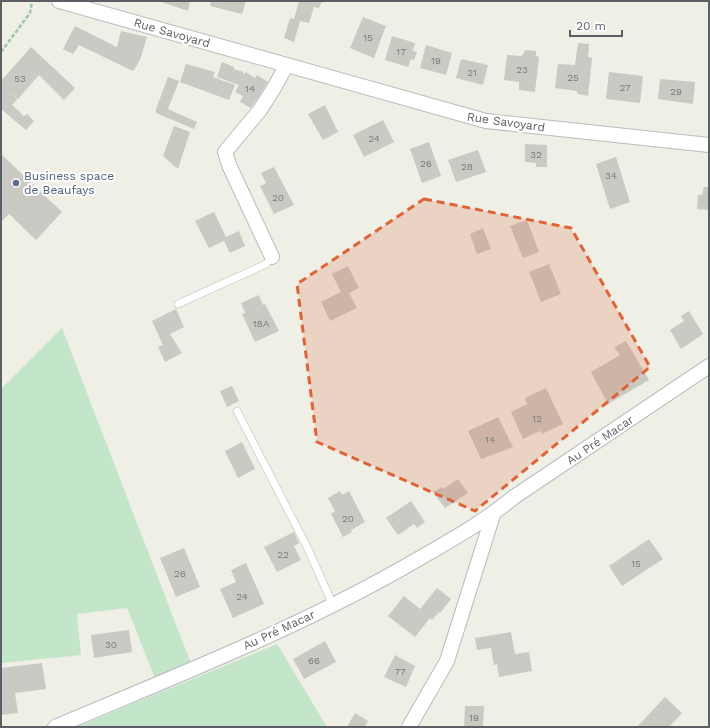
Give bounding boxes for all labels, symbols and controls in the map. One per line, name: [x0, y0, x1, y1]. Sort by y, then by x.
scale bar: [570, 12, 622, 38]
street label: Rue Savoyard: [132, 15, 212, 51]
text: 20 m: [576, 19, 606, 33]
house number: 15: [363, 32, 373, 43]
house number: 17: [396, 46, 406, 57]
house number: 19: [431, 55, 441, 66]
house number: 23: [516, 64, 528, 75]
house number: 21: [467, 67, 477, 78]
house number: 25: [567, 72, 579, 83]
house number: 53: [14, 73, 26, 84]
house number: 27: [619, 82, 631, 93]
house number: 14: [245, 83, 255, 94]
house number: 29: [670, 86, 682, 97]
street label: Rue Savoyard: [466, 110, 546, 134]
house number: 24: [368, 133, 380, 144]
house number: 32: [530, 149, 542, 160]
house number: 26: [420, 158, 432, 169]
house number: 28: [461, 161, 473, 172]
place label: Business space de Beaufays: [24, 169, 114, 197]
house number: 34: [605, 170, 617, 181]
marker: Business space de Beaufays: [11, 178, 21, 188]
house number: 20: [272, 192, 284, 203]
house number: 18A: [253, 318, 270, 329]
street label: Au Pré Macar: [564, 412, 636, 468]
house number: 12: [532, 413, 542, 424]
house number: 14: [485, 434, 495, 445]
house number: 20: [342, 513, 354, 524]
house number: 22: [277, 549, 289, 560]
house number: 15: [631, 558, 641, 569]
house number: 26: [174, 568, 186, 579]
house number: 24: [236, 591, 248, 602]
street label: Au Pré Macar: [241, 607, 317, 653]
house number: 30: [105, 639, 117, 650]
house number: 66: [308, 655, 320, 666]
house number: 77: [394, 666, 406, 677]
house number: 19: [469, 712, 479, 723]

